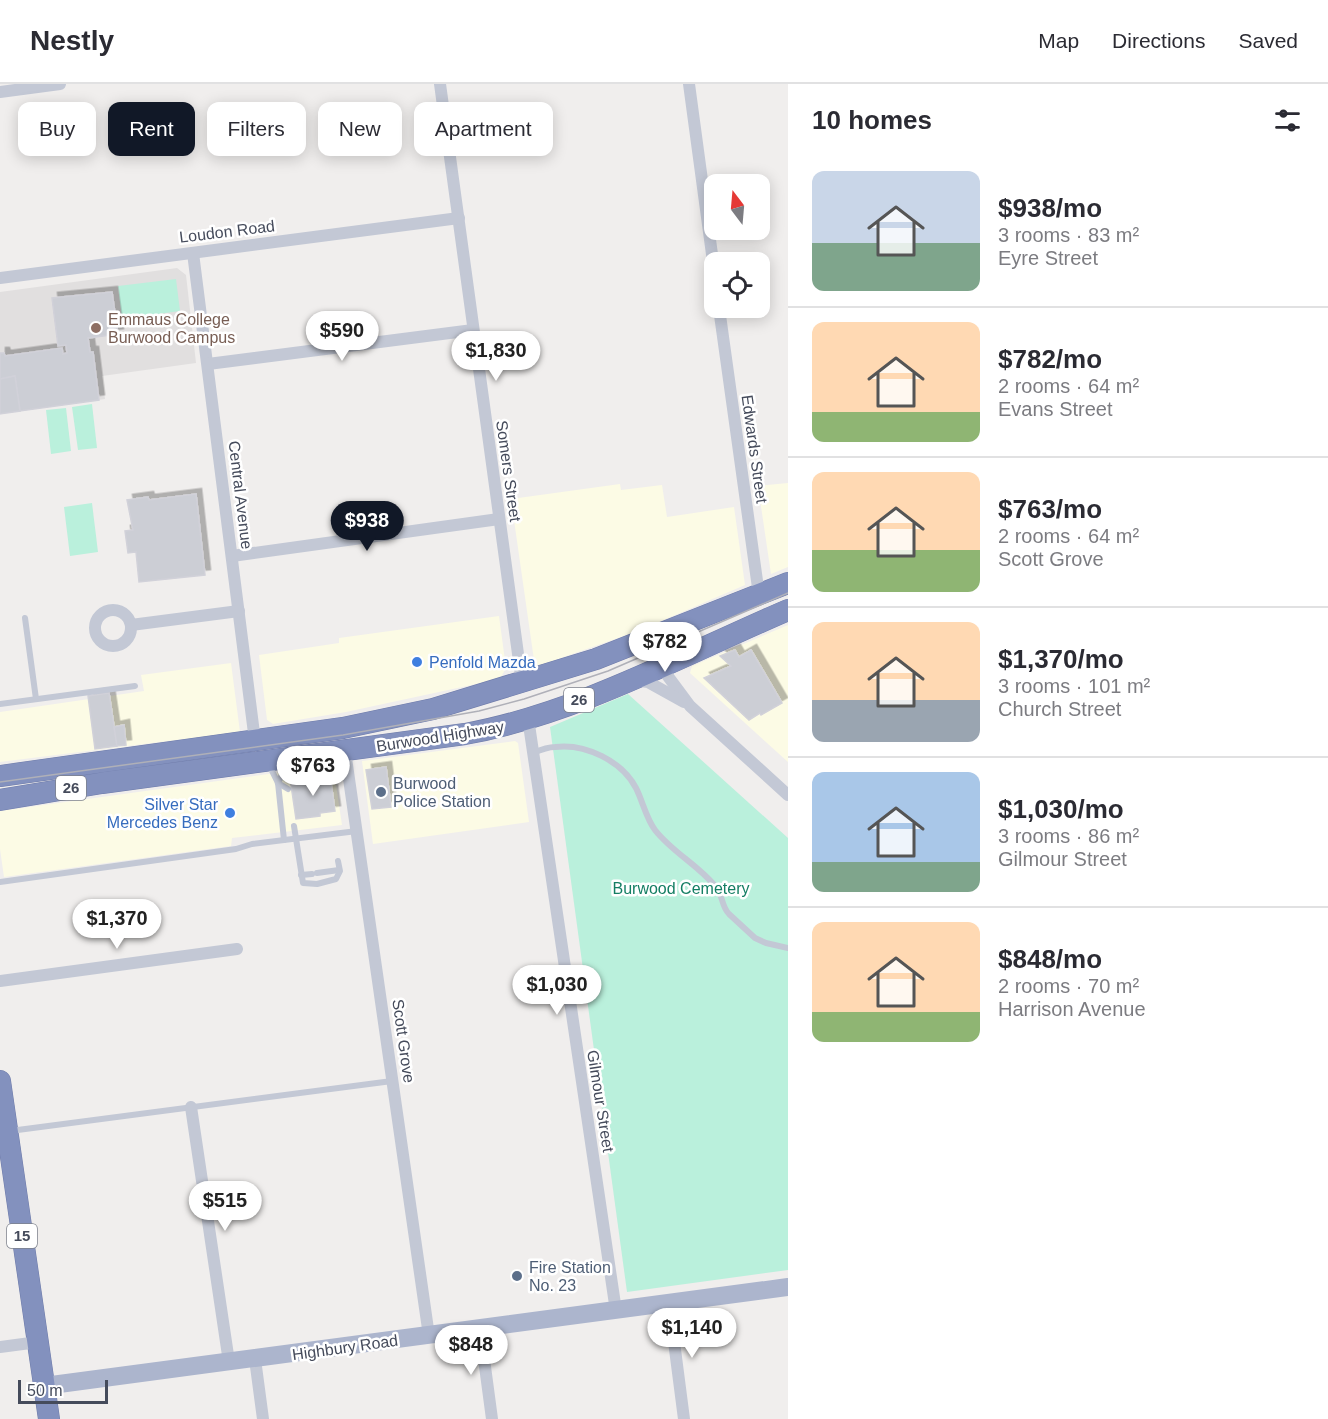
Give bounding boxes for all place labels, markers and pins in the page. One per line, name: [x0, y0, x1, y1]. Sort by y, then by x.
place label: Emmaus College Burwood Campus: [108, 311, 235, 346]
pin: $590: [306, 311, 378, 362]
marker: Emmaus College Burwood Campus: [89, 321, 103, 335]
pin: $1,830: [447, 331, 545, 382]
pin: $938: [331, 501, 403, 552]
pin: $782: [629, 622, 701, 673]
place label: Penfold Mazda: [429, 654, 536, 671]
marker: Penfold Mazda: [410, 655, 424, 669]
pin: $763: [277, 746, 349, 797]
place label: Burwood Police Station: [393, 775, 491, 810]
marker: Burwood Police Station: [374, 785, 388, 799]
place label: Silver Star Mercedes Benz: [107, 796, 219, 831]
marker: Silver Star Mercedes Benz: [223, 806, 237, 820]
pin: $1,370: [68, 899, 166, 950]
pin: $1,030: [508, 965, 606, 1016]
pin: $515: [189, 1181, 261, 1232]
place label: Fire Station No. 23: [529, 1259, 611, 1294]
marker: Fire Station No. 23: [510, 1269, 524, 1283]
pin: $1,140: [643, 1308, 741, 1359]
pin: $848: [435, 1325, 507, 1376]

